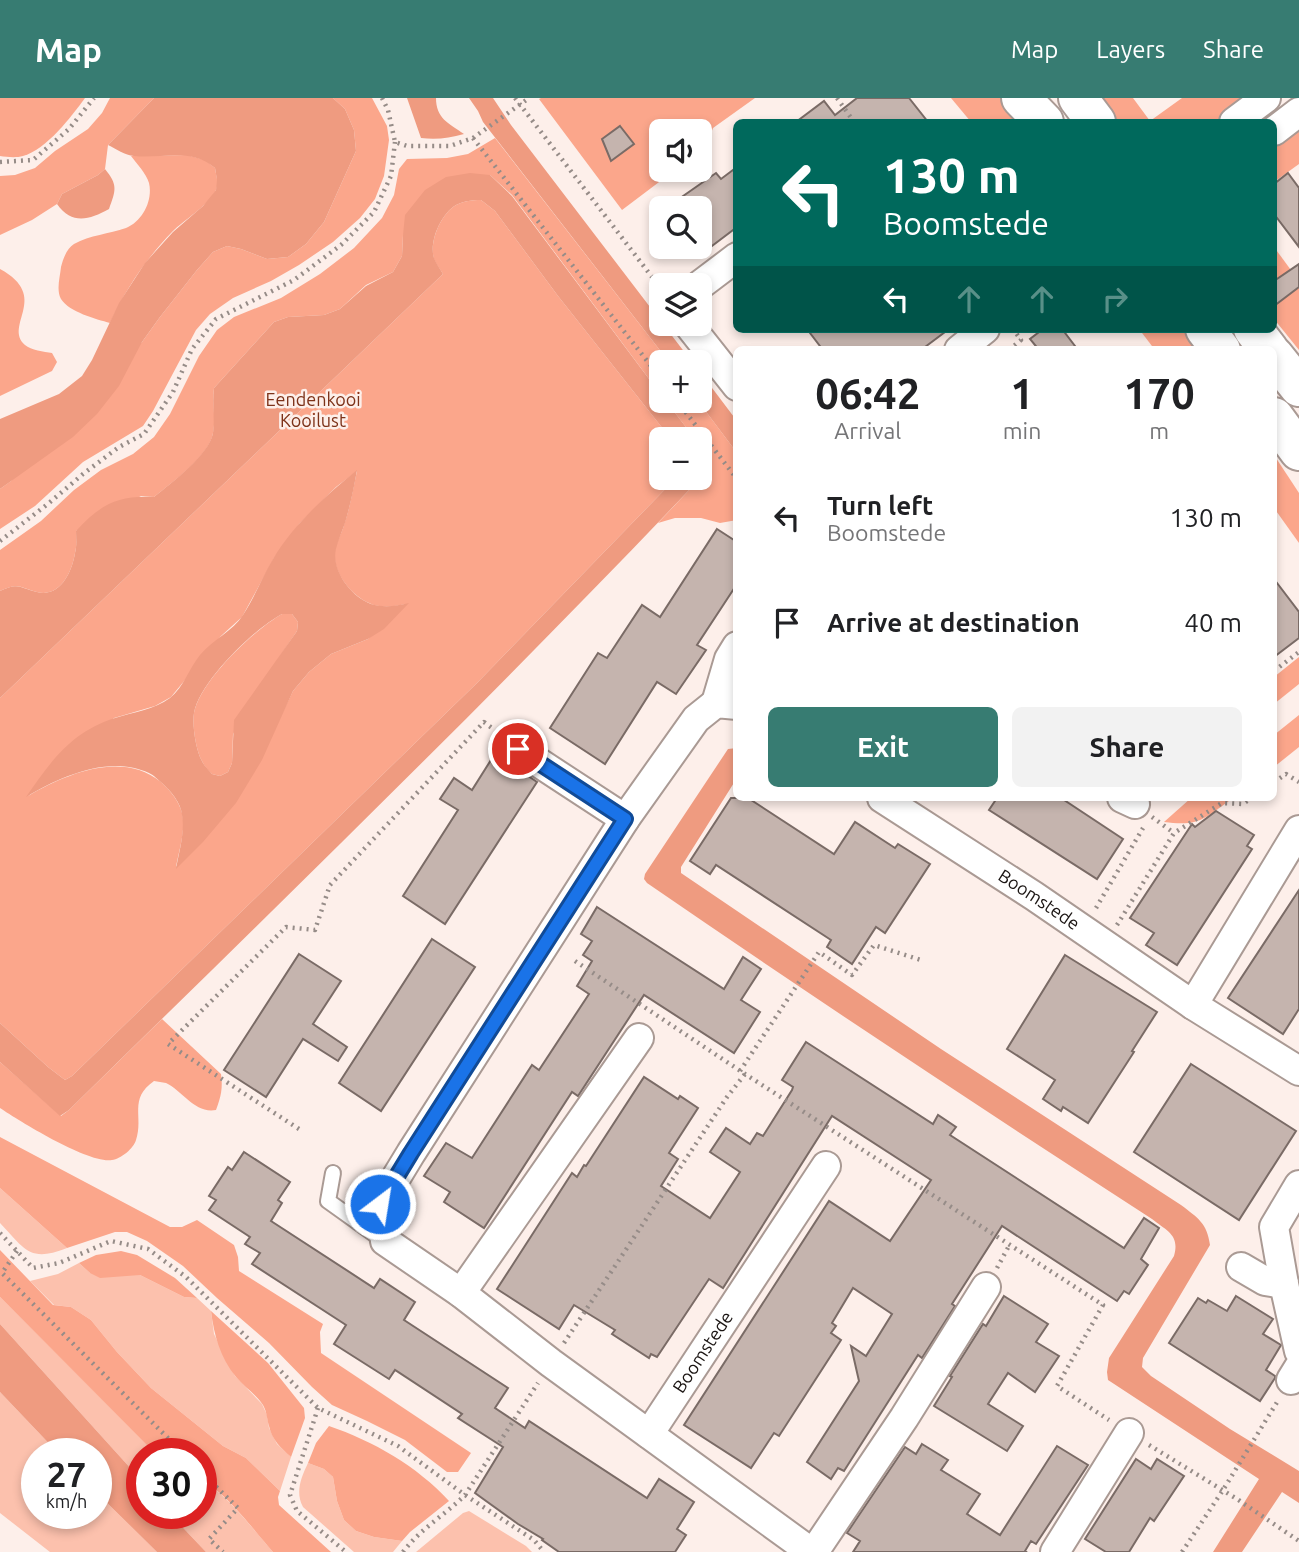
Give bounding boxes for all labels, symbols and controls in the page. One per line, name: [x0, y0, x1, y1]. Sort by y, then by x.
text: Map: [35, 31, 102, 68]
text: Map: [1011, 36, 1058, 63]
text: Layers: [1096, 36, 1165, 63]
text: Share: [1203, 36, 1264, 63]
map controls: [649, 119, 712, 490]
button: sound: [649, 119, 712, 182]
icon: left: [768, 147, 859, 238]
text: 130 m: [883, 147, 1020, 202]
button: search: [649, 196, 712, 259]
text: Boomstede: [883, 205, 1049, 241]
button: layers: [649, 273, 712, 336]
icon: left: [877, 280, 915, 318]
icon: ahead: [950, 280, 988, 318]
icon: ahead: [1023, 280, 1061, 318]
icon: right: [1096, 280, 1134, 318]
button: +: [649, 350, 712, 413]
text: 06:42: [815, 370, 920, 417]
text: 1: [1010, 370, 1034, 417]
text: 170: [1124, 370, 1195, 417]
park label: Eendenkooi Kooilust: [265, 389, 361, 430]
text: Arrival: [834, 418, 901, 443]
text: min: [1003, 418, 1041, 443]
text: m: [1149, 418, 1169, 443]
button: −: [649, 427, 712, 490]
text: Turn left: [827, 491, 933, 520]
icon: left: [768, 499, 806, 537]
text: 130 m: [1170, 503, 1242, 532]
text: Boomstede: [827, 520, 946, 545]
icon: arrive: [768, 604, 806, 642]
text: Arrive at destination: [827, 608, 1080, 637]
text: 40 m: [1184, 608, 1242, 637]
button: Exit: [768, 707, 998, 787]
button: Share: [1012, 707, 1242, 787]
pin: [488, 719, 548, 779]
icon: arrive: [499, 730, 537, 768]
street label: Boomstede: [995, 865, 1084, 933]
position arrow: [343, 1167, 417, 1241]
street label: Boomstede: [668, 1307, 736, 1396]
speed limit sign: 30: [126, 1438, 217, 1529]
text: 27: [47, 1454, 86, 1494]
text: km/h: [46, 1491, 87, 1511]

